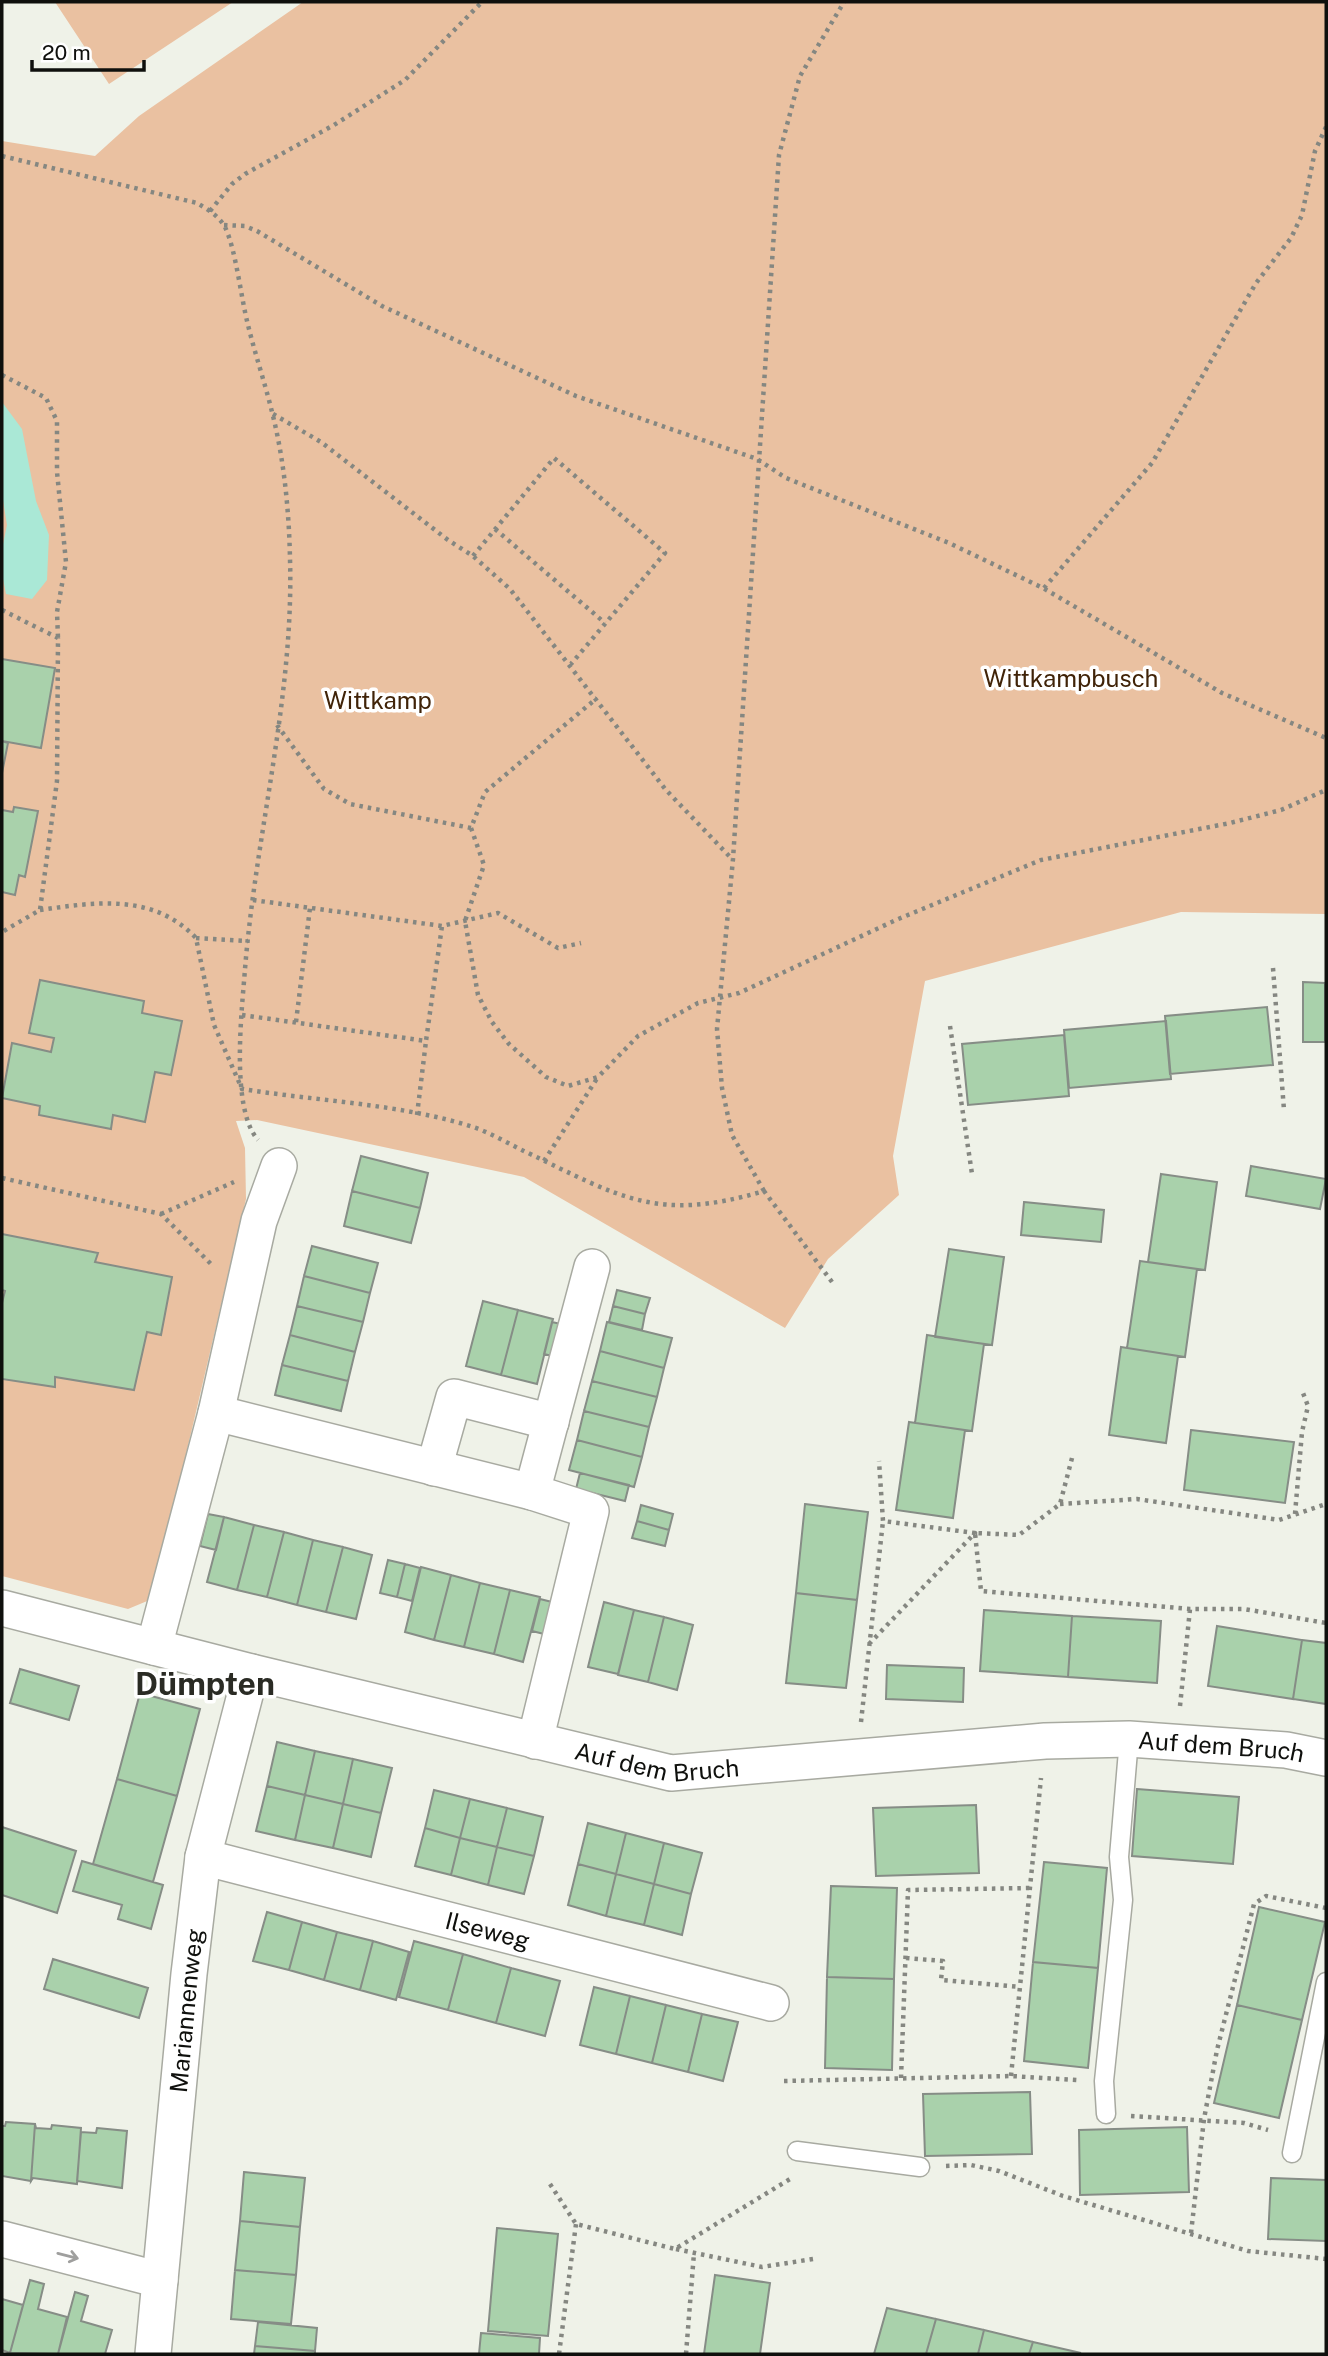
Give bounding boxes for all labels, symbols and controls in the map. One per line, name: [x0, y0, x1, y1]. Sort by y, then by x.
scale bar: [32, 28, 144, 72]
text: 20 m: [42, 40, 91, 65]
park label: Wittkampbusch: [984, 664, 1158, 692]
park label: Wittkamp: [324, 686, 432, 714]
district label: Dümpten: [135, 1665, 275, 1702]
street label: Auf dem Bruch: [1137, 1726, 1307, 1767]
street label: Auf dem Bruch: [572, 1736, 740, 1787]
street label: Ilseweg: [442, 1906, 533, 1954]
street label: Mariannenweg: [164, 1927, 208, 2094]
one-way arrow: [56, 2250, 79, 2263]

